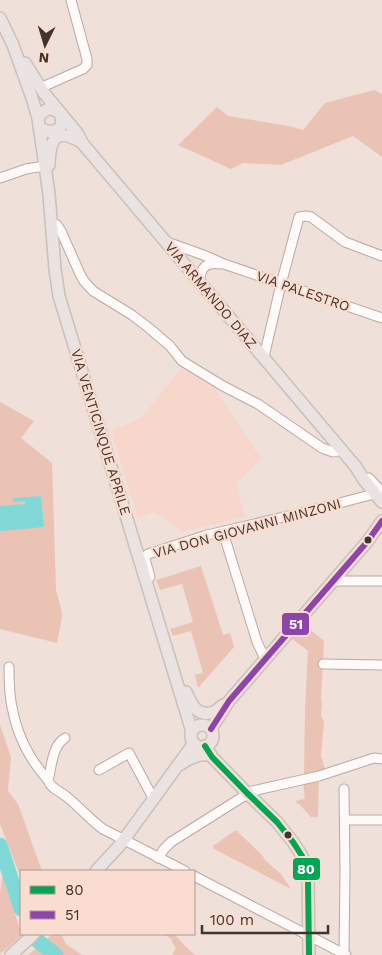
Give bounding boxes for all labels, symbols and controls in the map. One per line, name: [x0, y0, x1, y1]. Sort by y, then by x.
north arrow: [20, 20, 70, 70]
text: N: [38, 50, 50, 66]
street label: VIA ARMANDO DIAZ: [162, 239, 260, 352]
street label: VIA PALESTRO: [254, 268, 352, 314]
street label: VIA VENTICINQUE APRILE: [68, 347, 134, 517]
street label: VIA DON GIOVANNI MINZONI: [151, 495, 343, 561]
unlabelled marker: [363, 535, 373, 545]
line badge: 51: [281, 612, 310, 636]
text: 51: [289, 616, 303, 632]
unlabelled marker: [283, 830, 293, 840]
line badge: 80: [292, 857, 321, 881]
text: 80: [297, 861, 315, 877]
legend: [20, 870, 195, 935]
text: 80: [65, 881, 84, 899]
scale bar: [202, 902, 328, 934]
text: 51: [65, 906, 80, 924]
text: 100 m: [210, 911, 254, 929]

